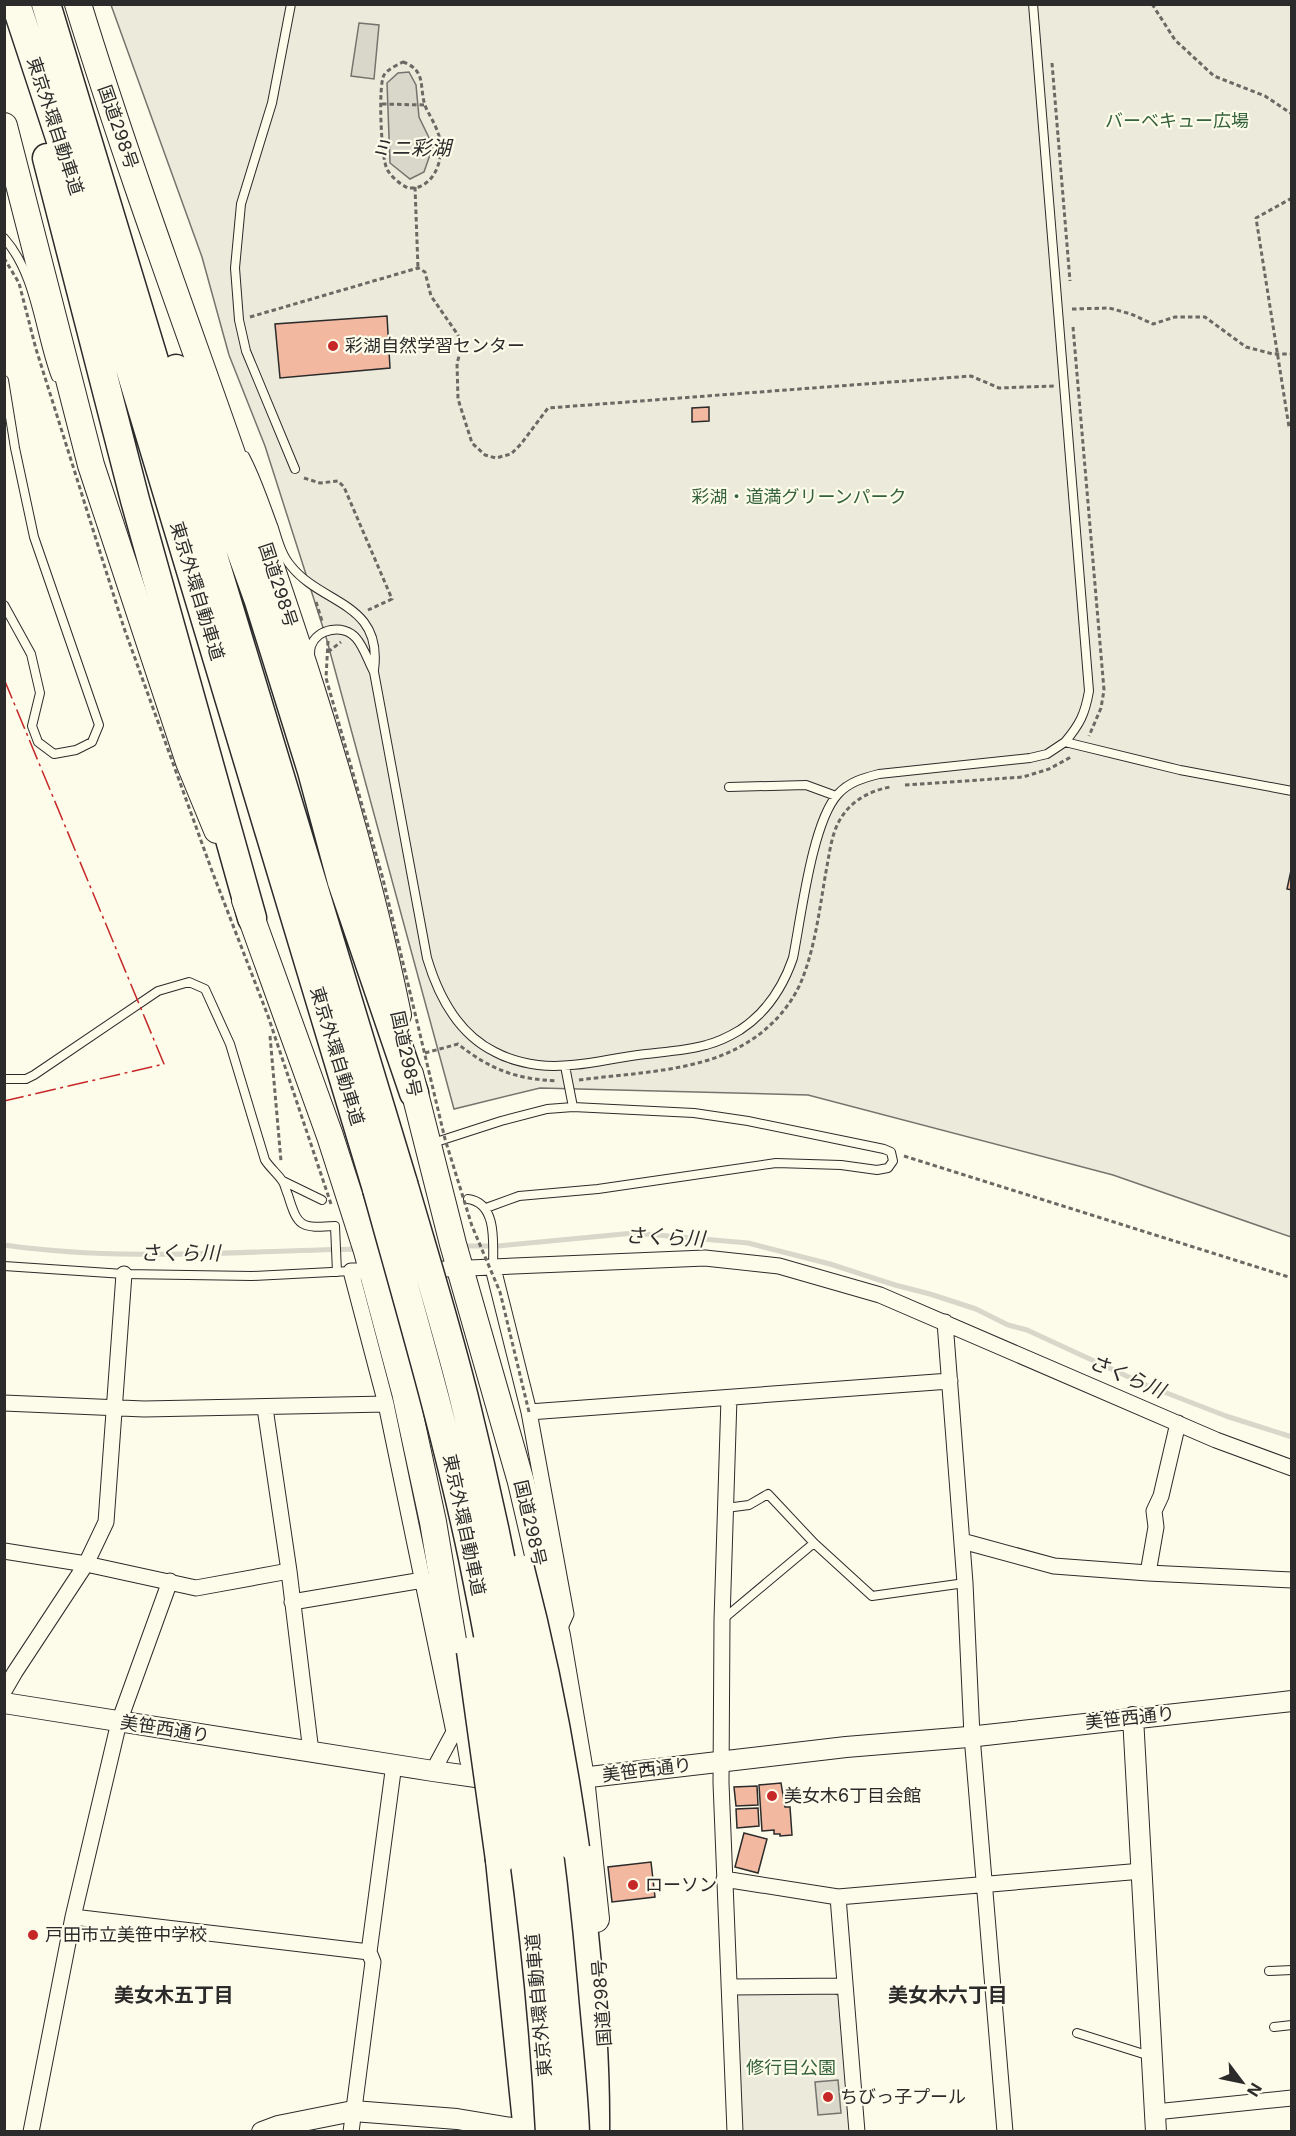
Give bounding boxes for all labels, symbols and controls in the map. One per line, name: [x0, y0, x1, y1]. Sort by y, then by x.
street label: 東京外環自動車道: [23, 54, 88, 198]
street label: 国道298号: [94, 82, 143, 172]
park label: バーベキュー広場: [1105, 110, 1249, 131]
water label: ミニ彩湖: [371, 136, 454, 160]
place label: 彩湖自然学習センター: [345, 335, 525, 356]
marker: 彩湖自然学習センター: [326, 339, 340, 353]
park label: 彩湖・道満グリーンパーク: [691, 486, 907, 507]
street label: 東京外環自動車道: [166, 519, 229, 663]
street label: 国道298号: [255, 540, 302, 630]
street label: 東京外環自動車道: [306, 984, 369, 1128]
street label: 国道298号: [387, 1009, 426, 1099]
water label: さくら川: [624, 1223, 708, 1251]
water label: さくら川: [140, 1241, 222, 1265]
water label: さくら川: [1085, 1349, 1170, 1403]
street label: 東京外環自動車道: [439, 1452, 490, 1598]
street label: 国道298号: [510, 1478, 551, 1568]
street label: 美笹西通り: [1084, 1702, 1176, 1733]
street label: 美笹西通り: [119, 1711, 211, 1746]
street label: 美笹西通り: [601, 1754, 693, 1785]
place label: 美女木6丁目会館: [784, 1785, 921, 1806]
marker: 美女木6丁目会館: [765, 1789, 779, 1803]
place label: ローソン: [645, 1874, 717, 1895]
marker: ローソン: [626, 1878, 640, 1892]
place label: 戸田市立美笹中学校: [45, 1924, 207, 1945]
marker: 戸田市立美笹中学校: [26, 1928, 40, 1942]
street label: 東京外環自動車道: [522, 1932, 555, 2078]
street label: 国道298号: [588, 1959, 615, 2047]
district label: 美女木五丁目: [114, 1983, 234, 2007]
district label: 美女木六丁目: [888, 1983, 1008, 2007]
north arrow: [1212, 2052, 1272, 2112]
park label: 修行目公園: [746, 2057, 836, 2078]
text: N: [1243, 2079, 1266, 2100]
place label: ちびっ子プール: [840, 2086, 966, 2107]
marker: ちびっ子プール: [821, 2090, 835, 2104]

